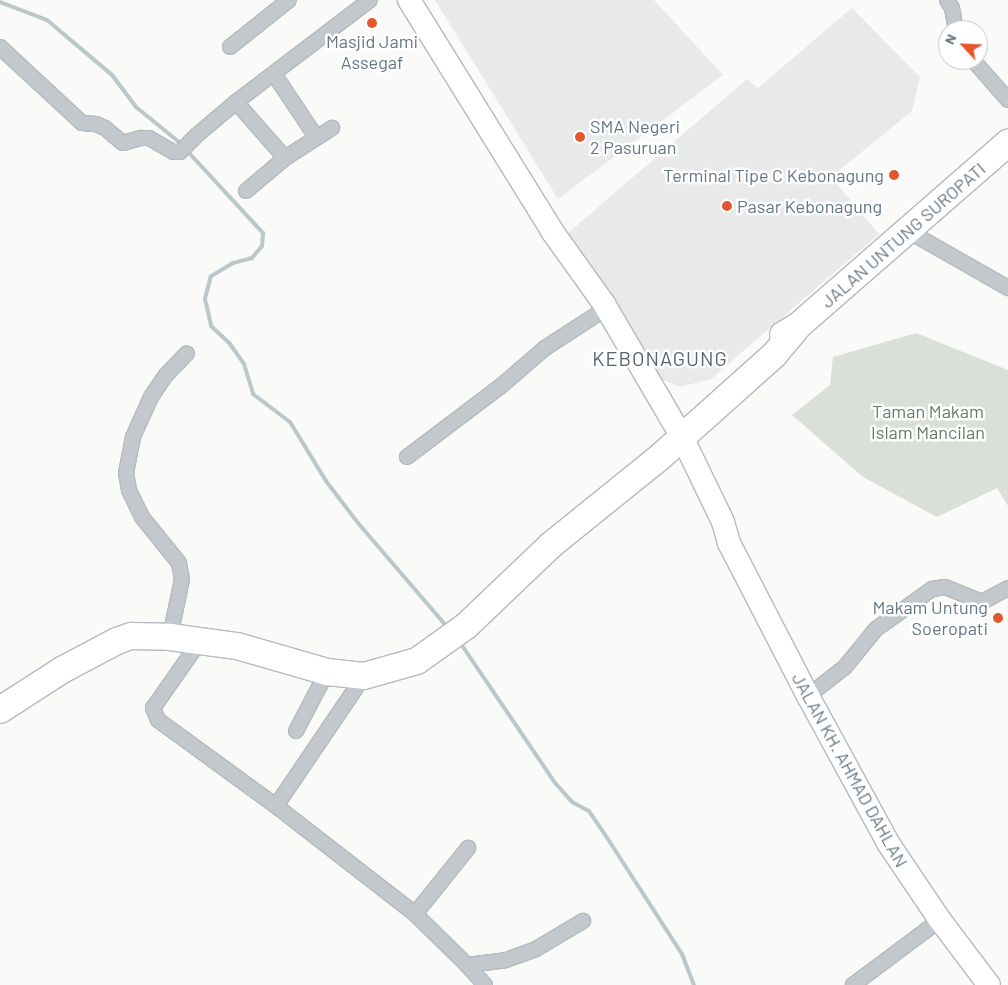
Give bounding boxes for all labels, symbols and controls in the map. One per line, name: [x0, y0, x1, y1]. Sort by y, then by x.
marker: Masjid Jami Assegaf: [366, 17, 378, 29]
north arrow: [938, 20, 988, 70]
place label: Masjid Jami Assegaf: [326, 31, 418, 74]
text: N: [940, 31, 960, 47]
place label: SMA Negeri 2 Pasuruan: [590, 116, 680, 158]
marker: SMA Negeri 2 Pasuruan: [574, 131, 586, 143]
street label: JALAN UNTUNG SUROPATI: [816, 158, 990, 312]
place label: Terminal Tipe C Kebonagung: [663, 164, 884, 186]
marker: Terminal Tipe C Kebonagung: [888, 169, 900, 181]
place label: Pasar Kebonagung: [737, 195, 882, 217]
marker: Pasar Kebonagung: [721, 200, 733, 212]
district label: KEBONAGUNG: [591, 346, 729, 370]
park label: Taman Makam Islam Mancilan: [871, 401, 985, 444]
place label: Makam Untung Soeropati: [872, 597, 988, 640]
marker: Makam Untung Soeropati: [992, 612, 1004, 624]
street label: JALAN KH. AHMAD DAHLAN: [787, 669, 913, 871]

